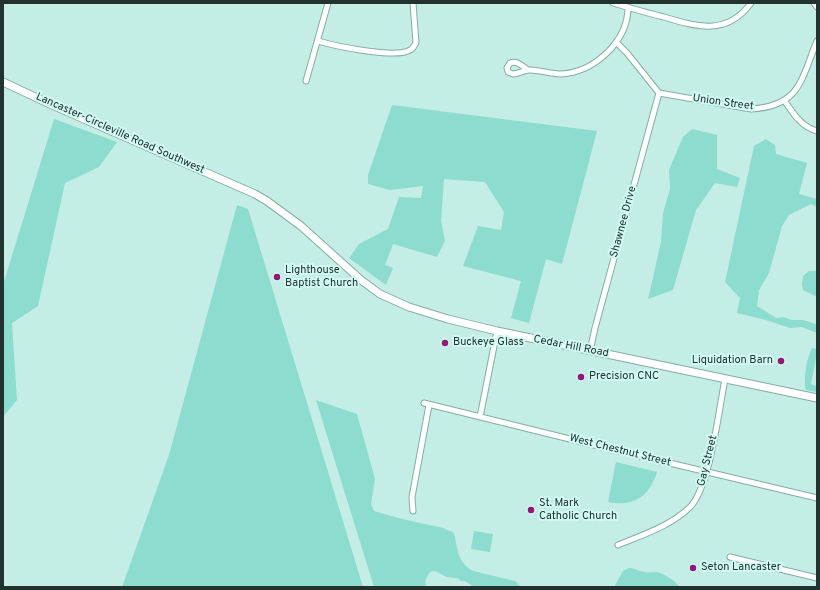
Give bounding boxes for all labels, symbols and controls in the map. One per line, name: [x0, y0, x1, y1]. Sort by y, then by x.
street label: Lancaster-Circleville Road Southwest: [34, 91, 206, 177]
street label: Union Street: [692, 92, 754, 114]
street label: Shawnee Drive: [608, 185, 640, 259]
place label: Lighthouse Baptist Church: [285, 264, 358, 290]
marker: Lighthouse Baptist Church: [272, 272, 282, 282]
street label: Cedar Hill Road: [532, 333, 610, 361]
place label: Buckeye Glass: [453, 336, 524, 350]
marker: Buckeye Glass: [440, 338, 450, 348]
place label: Liquidation Barn: [692, 354, 773, 368]
marker: Liquidation Barn: [776, 356, 786, 366]
place label: Precision CNC: [589, 370, 659, 384]
marker: Precision CNC: [576, 372, 586, 382]
street label: West Chestnut Street: [568, 432, 672, 470]
street label: Gay Street: [695, 434, 721, 488]
place label: St. Mark Catholic Church: [539, 497, 617, 523]
marker: St. Mark Catholic Church: [526, 505, 536, 515]
place label: Seton Lancaster: [701, 561, 781, 575]
marker: Seton Lancaster: [688, 563, 698, 573]

